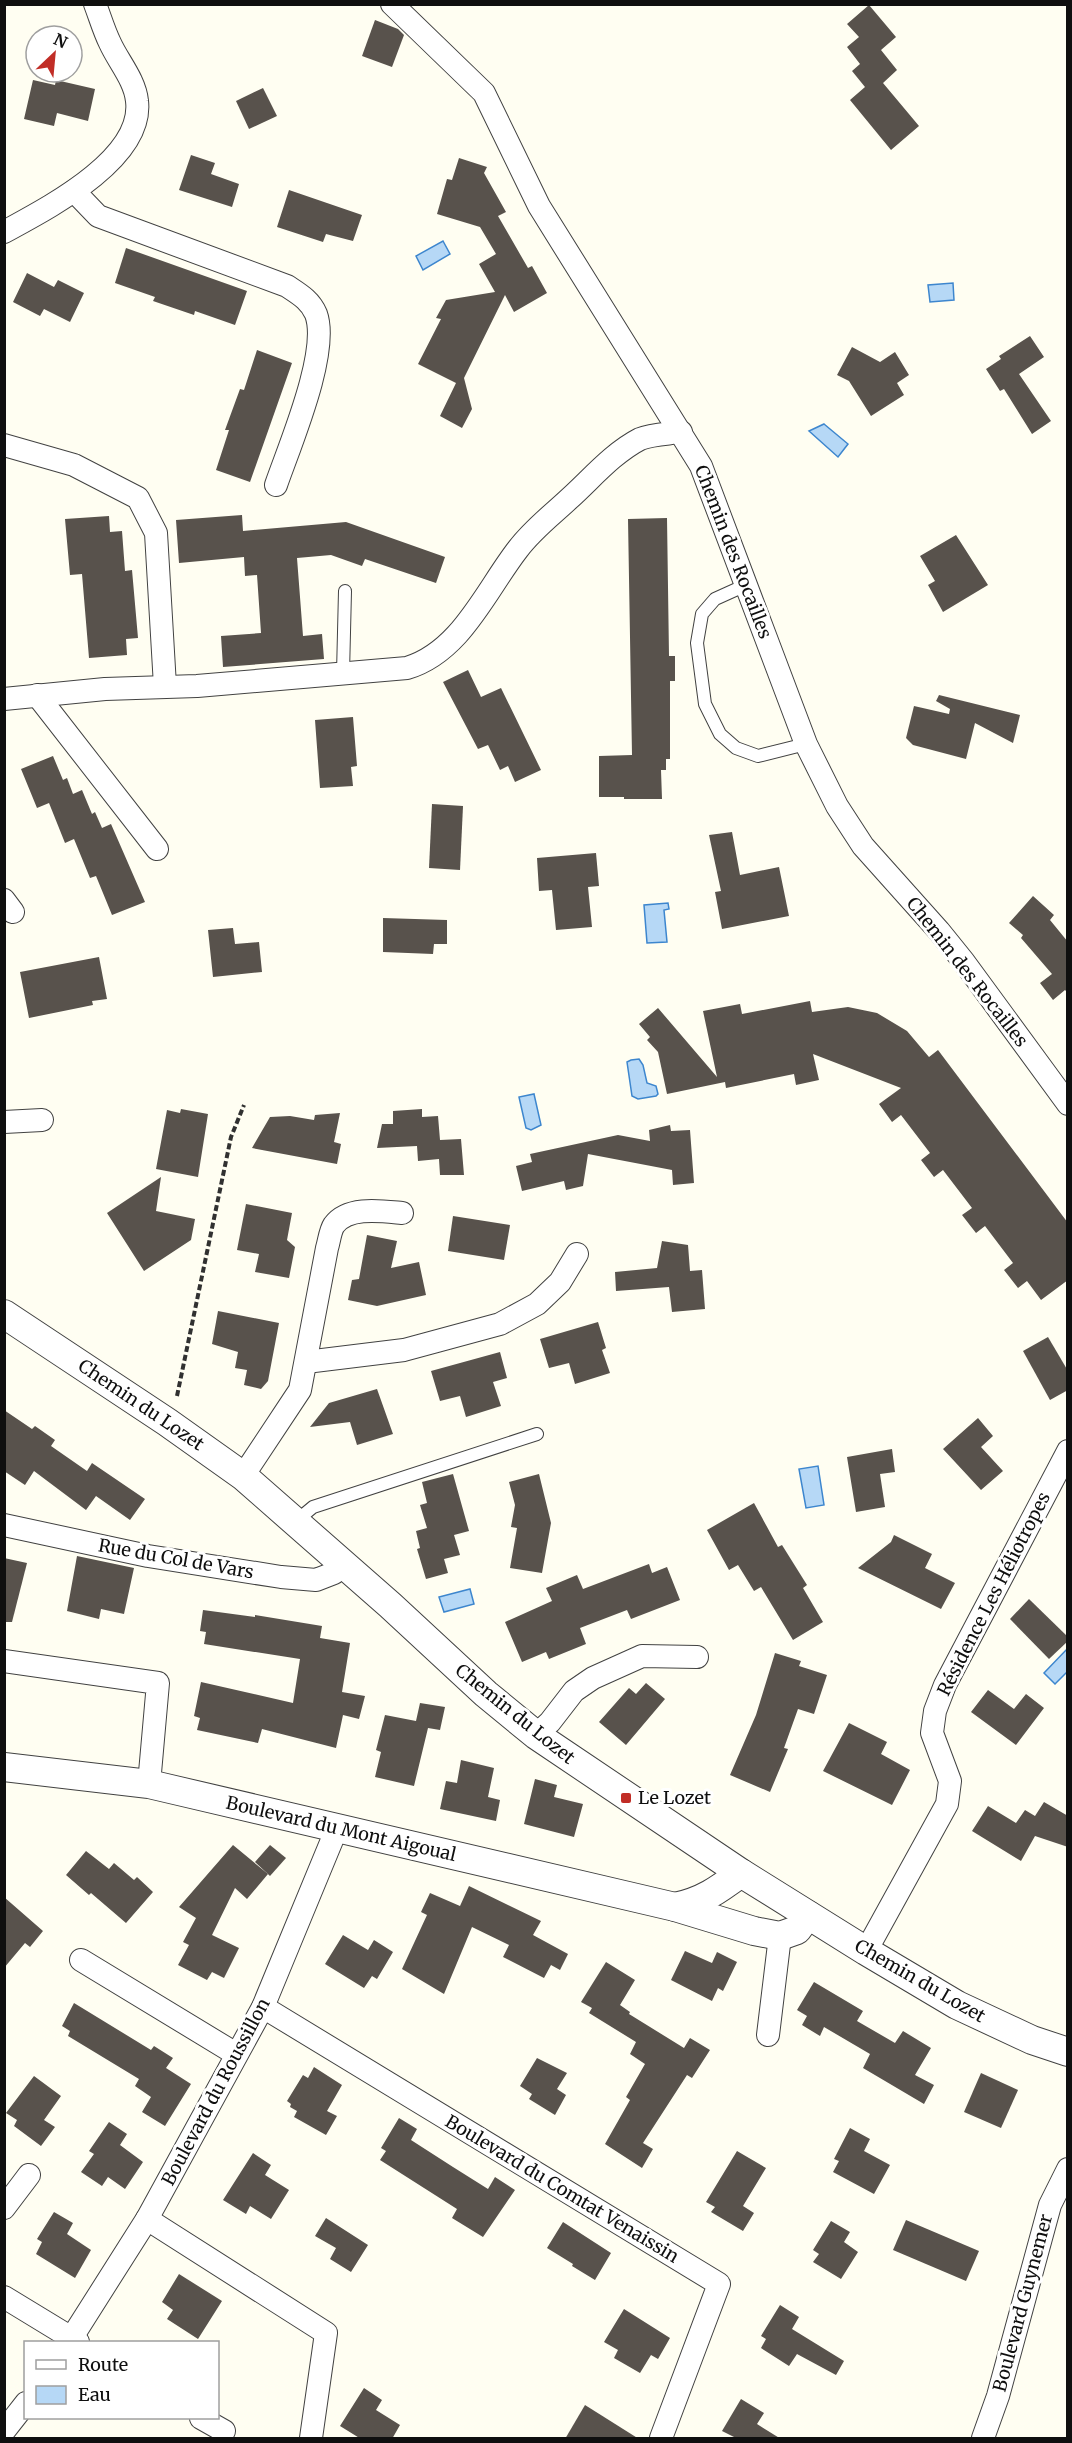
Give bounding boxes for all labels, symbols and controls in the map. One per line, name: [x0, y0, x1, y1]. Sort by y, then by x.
north arrow: [24, 24, 84, 84]
text: N: [51, 29, 71, 52]
street label: Chemin des Rocailles: [690, 462, 777, 642]
street label: Chemin des Rocailles: [902, 892, 1033, 1051]
street label: Chemin du Lozet: [74, 1354, 209, 1455]
street label: Résidence Les Héliotropes: [932, 1488, 1055, 1700]
street label: Rue du Col de Vars: [97, 1534, 256, 1584]
street label: Chemin du Lozet: [451, 1658, 580, 1769]
place label: Le Lozet: [638, 1786, 711, 1809]
street label: Boulevard du Mont Aigoual: [224, 1791, 459, 1866]
marker: Le Lozet: [619, 1791, 633, 1805]
street label: Chemin du Lozet: [851, 1934, 990, 2027]
street label: Boulevard du Roussillon: [156, 1994, 275, 2189]
street label: Boulevard du Comtat Venaissin: [441, 2110, 683, 2268]
street label: Boulevard Guynemer: [988, 2212, 1057, 2394]
legend: [24, 2341, 219, 2419]
text: Route: [78, 2353, 128, 2376]
text: Eau: [78, 2383, 111, 2406]

